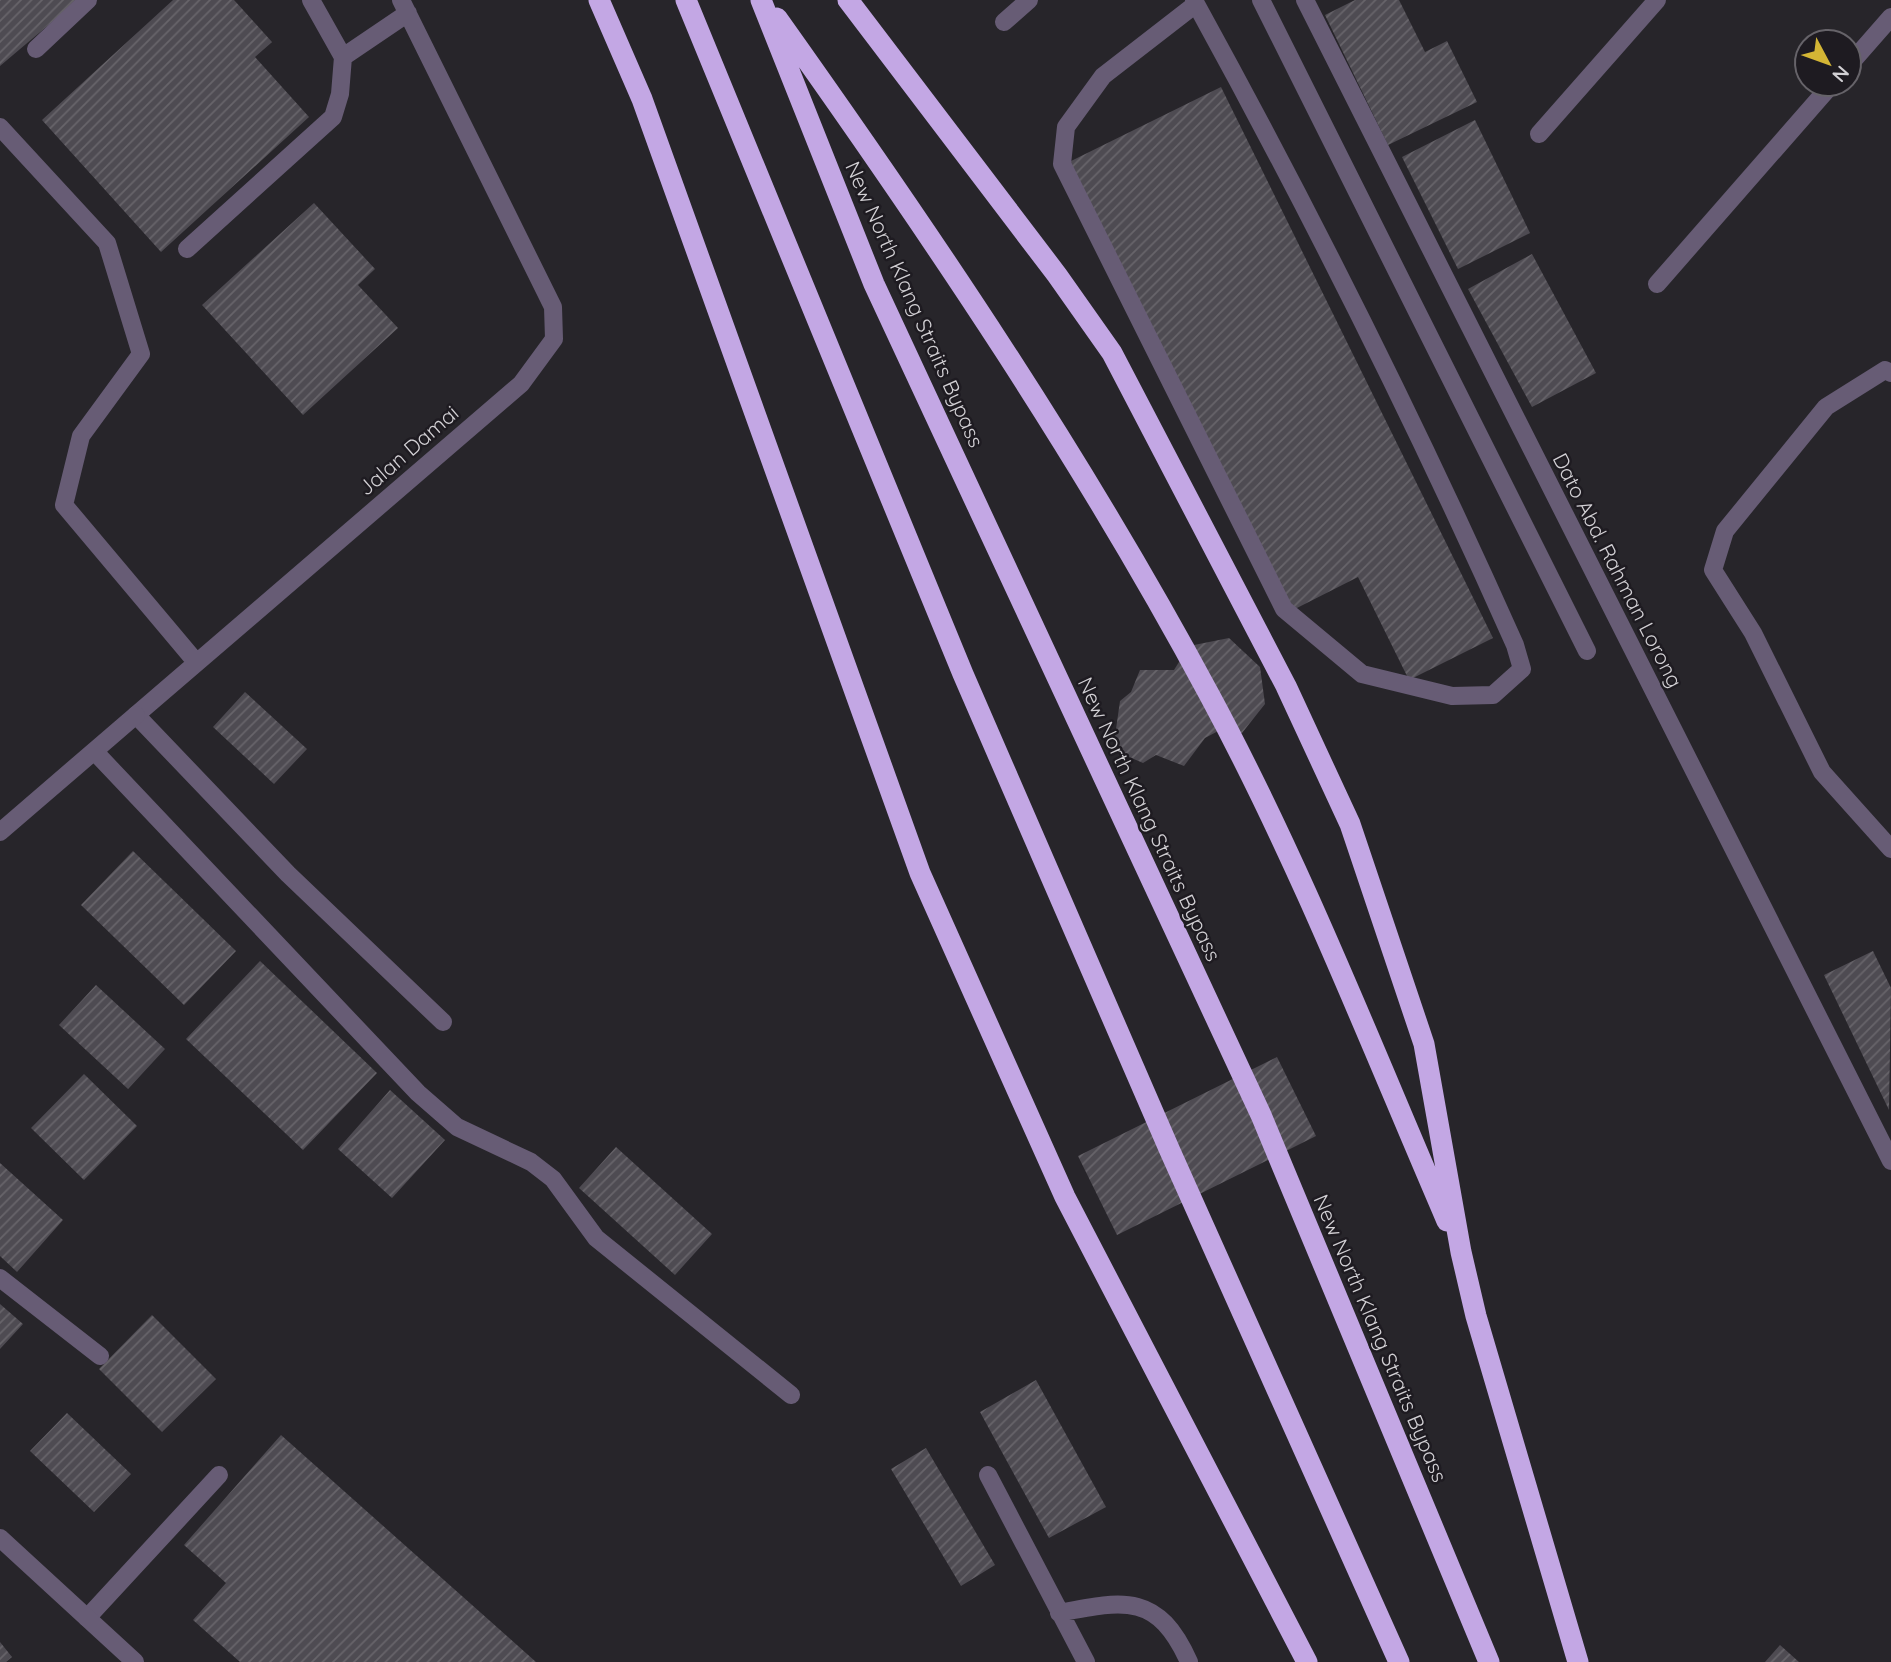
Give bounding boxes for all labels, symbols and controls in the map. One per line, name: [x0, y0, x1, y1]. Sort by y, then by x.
north arrow: [1793, 28, 1863, 98]
text: N: [1827, 61, 1854, 87]
street label: New North Klang Straits Bypass: [840, 157, 990, 451]
street label: Jalan Damai: [353, 399, 463, 501]
street label: Dato Abd. Rahman Lorong: [1547, 448, 1689, 692]
street label: New North Klang Straits Bypass: [1073, 673, 1227, 965]
street label: New North Klang Straits Bypass: [1308, 1190, 1454, 1486]

